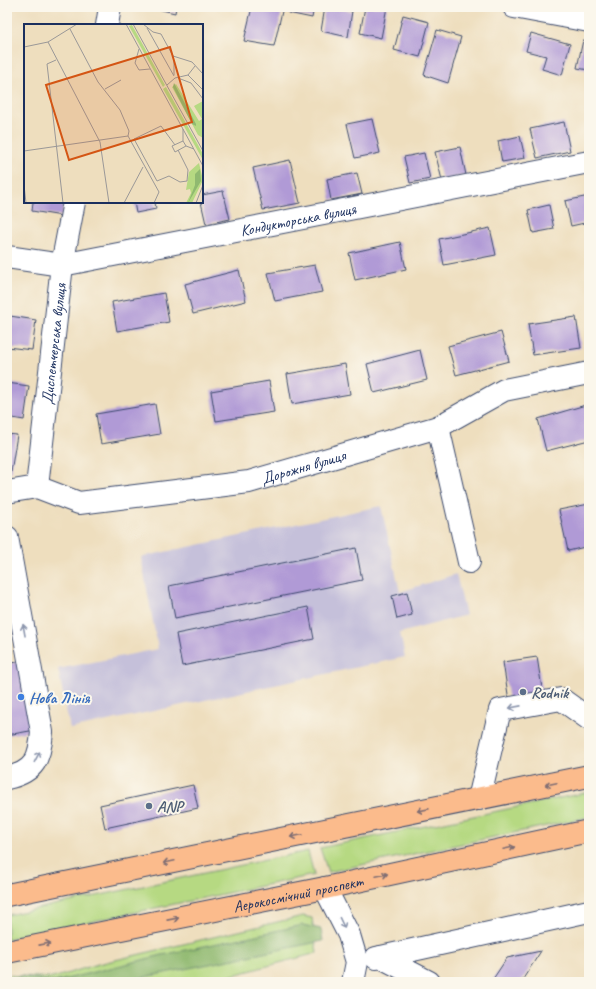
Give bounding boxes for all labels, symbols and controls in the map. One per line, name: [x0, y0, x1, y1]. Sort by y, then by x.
inset map: [24, 24, 203, 203]
street label: Кондукторська вулиця: [239, 199, 359, 241]
street label: Диспетчерська вулиця: [37, 281, 71, 406]
street label: Дорожня вулиця: [259, 445, 349, 489]
one-way arrow: [20, 624, 28, 637]
place label: Rodnik: [531, 683, 570, 703]
marker: Rodnik: [518, 687, 528, 697]
place label: Нова Лінія: [29, 688, 91, 708]
marker: Нова Лінія: [16, 692, 26, 702]
one-way arrow: [509, 704, 522, 712]
one-way arrow: [34, 751, 41, 763]
one-way arrow: [545, 780, 558, 788]
place label: ANP: [157, 797, 185, 817]
marker: ANP: [144, 801, 154, 811]
one-way arrow: [417, 806, 430, 814]
one-way arrow: [290, 832, 303, 840]
one-way arrow: [503, 843, 516, 851]
one-way arrow: [163, 858, 176, 866]
street label: Аерокосмічний проспект: [232, 871, 366, 917]
one-way arrow: [375, 871, 388, 879]
one-way arrow: [166, 914, 179, 922]
one-way arrow: [339, 916, 347, 928]
one-way arrow: [38, 940, 51, 948]

